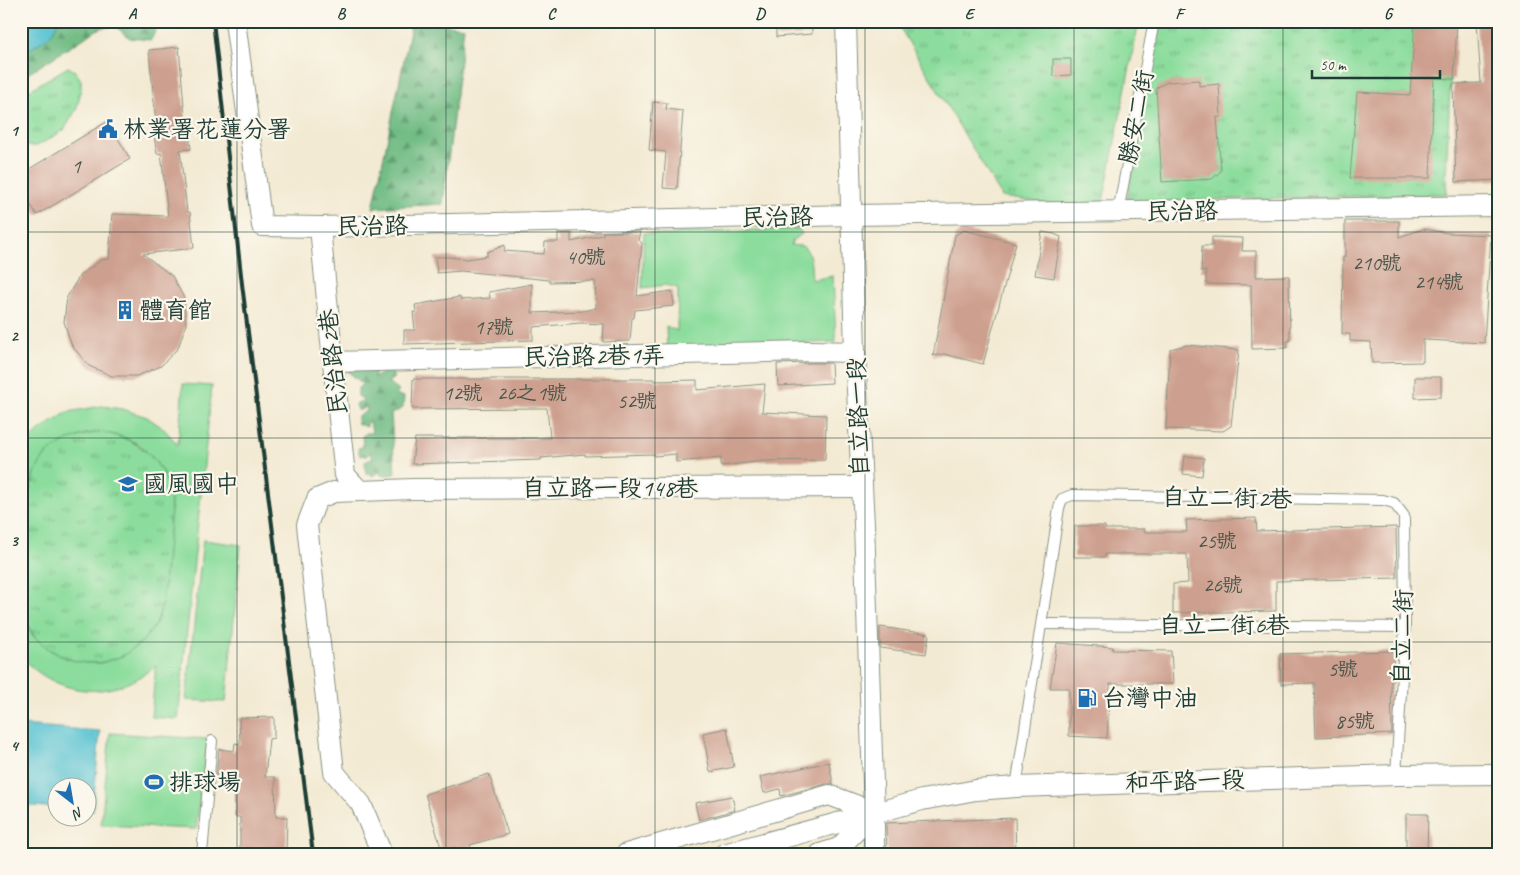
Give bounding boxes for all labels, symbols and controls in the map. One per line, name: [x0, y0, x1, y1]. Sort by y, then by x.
text: A: [128, 4, 138, 24]
text: B: [337, 4, 347, 24]
text: C: [547, 4, 557, 24]
text: D: [755, 4, 766, 24]
text: E: [965, 4, 976, 24]
text: F: [1175, 4, 1186, 24]
text: G: [1384, 4, 1394, 24]
scale bar: [1312, 48, 1440, 80]
text: 50 m: [1320, 56, 1347, 75]
street label: 勝安二街: [1112, 67, 1160, 167]
place label: 林業署花蓮分署: [123, 114, 291, 144]
public building icon: 林業署花蓮分署: [97, 118, 119, 140]
text: 1: [10, 121, 19, 141]
house number: 1: [71, 153, 82, 179]
street label: 民治路: [1146, 195, 1218, 227]
street label: 民治路: [741, 201, 813, 233]
street label: 民治路: [336, 210, 408, 242]
house number: 40號: [566, 244, 606, 270]
house number: 210號: [1352, 250, 1402, 276]
house number: 214號: [1414, 269, 1464, 295]
place label: 體育館: [140, 295, 212, 325]
building icon: 體育館: [114, 299, 136, 321]
street label: 民治路2巷: [312, 307, 354, 417]
house number: 17號: [474, 314, 514, 340]
text: 2: [10, 326, 19, 346]
street label: 民治路2巷1弄: [523, 340, 665, 372]
street label: 自立路一段: [841, 357, 875, 477]
house number: 12號: [443, 380, 483, 406]
house number: 26之1號: [497, 380, 567, 406]
house number: 52號: [617, 388, 657, 414]
place label: 國風國中: [143, 469, 239, 499]
school or university icon: 國風國中: [117, 473, 139, 495]
street label: 自立路一段148巷: [522, 473, 698, 503]
street label: 自立二街2巷: [1161, 482, 1293, 514]
house number: 25號: [1197, 528, 1237, 554]
text: 3: [10, 531, 19, 551]
house number: 26號: [1203, 572, 1243, 598]
street label: 自立二街: [1385, 589, 1419, 685]
street label: 自立二街6巷: [1159, 610, 1289, 640]
house number: 5號: [1328, 656, 1358, 682]
place label: 台灣中油: [1102, 683, 1198, 713]
fuel station icon: 台灣中油: [1076, 687, 1098, 709]
house number: 85號: [1335, 708, 1375, 734]
text: 4: [10, 736, 19, 756]
street label: 和平路一段: [1125, 764, 1245, 798]
place label: 排球場: [169, 767, 241, 797]
sports icon: 排球場: [143, 771, 165, 793]
north arrow: [48, 778, 98, 828]
text: N: [68, 803, 87, 823]

